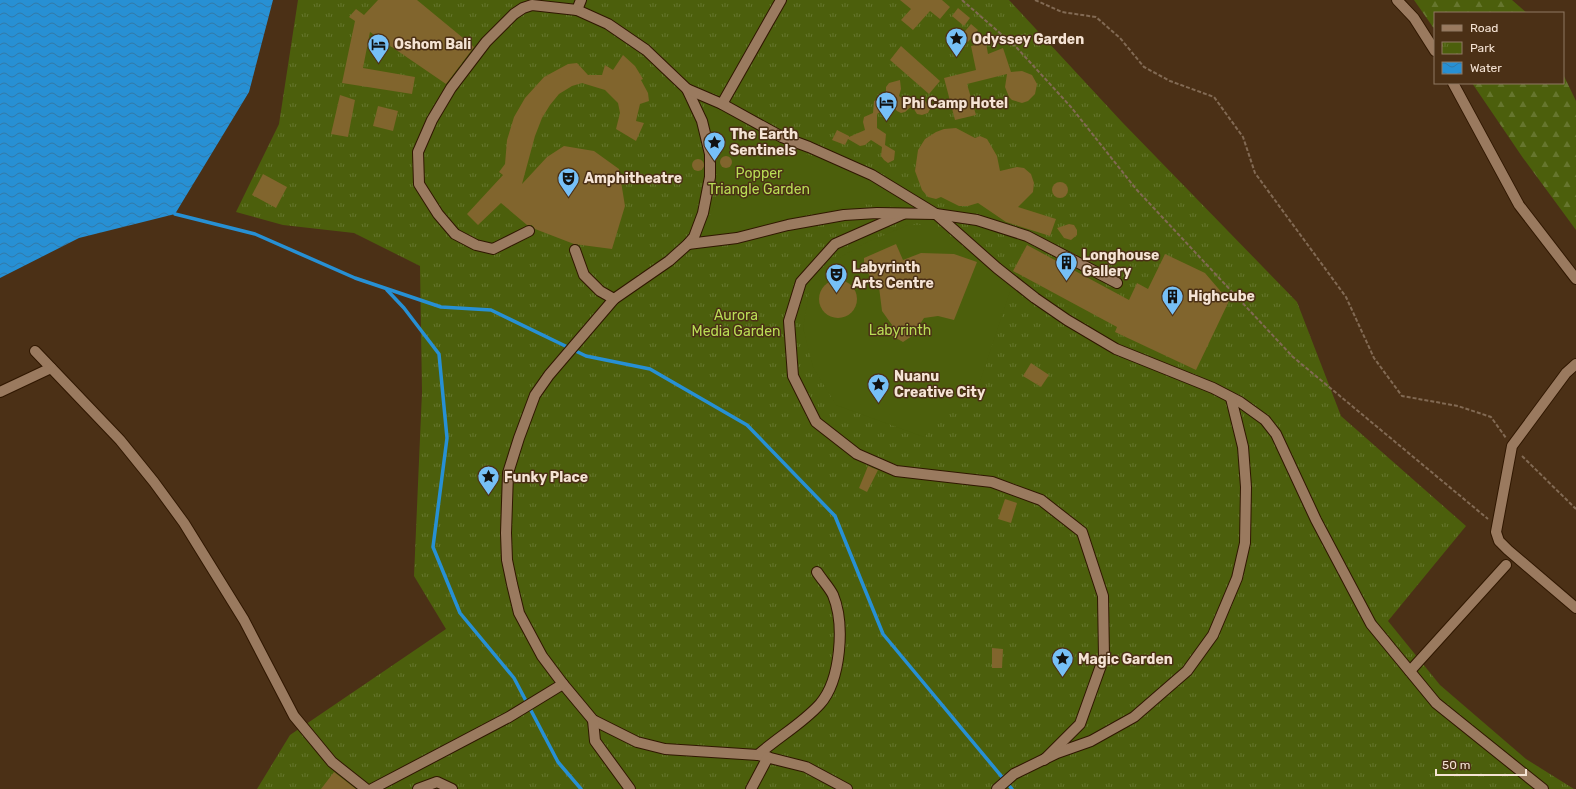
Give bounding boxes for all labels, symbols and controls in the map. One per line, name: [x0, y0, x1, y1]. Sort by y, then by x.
legend: [1434, 12, 1564, 84]
text: Road: [1470, 21, 1498, 35]
place icon: Odyssey Garden: [943, 26, 969, 59]
hotel icon: Oshom Bali: [365, 31, 391, 64]
place label: Odyssey Garden: [972, 31, 1084, 48]
place label: Oshom Bali: [394, 36, 471, 53]
text: Park: [1470, 41, 1496, 55]
text: Water: [1470, 61, 1502, 75]
hotel icon: Phi Camp Hotel: [874, 90, 900, 123]
place label: Phi Camp Hotel: [902, 95, 1008, 112]
place label: The Earth Sentinels: [730, 126, 798, 159]
place icon: The Earth Sentinels: [701, 129, 727, 162]
theatre icon: Amphitheatre: [556, 165, 582, 198]
park label: Popper Triangle Garden: [708, 165, 810, 198]
place label: Amphitheatre: [584, 170, 682, 187]
place label: Longhouse Gallery: [1082, 247, 1159, 280]
building icon: Longhouse Gallery: [1054, 250, 1080, 283]
place label: Labyrinth Arts Centre: [852, 259, 934, 292]
theatre icon: Labyrinth Arts Centre: [824, 262, 850, 295]
building icon: Highcube: [1159, 283, 1185, 316]
place label: Highcube: [1188, 288, 1255, 305]
park label: Aurora Media Garden: [692, 307, 780, 340]
park label: Labyrinth: [869, 322, 931, 339]
place label: Nuanu Creative City: [894, 368, 986, 401]
place icon: Nuanu Creative City: [866, 371, 892, 404]
place icon: Funky Place: [475, 464, 501, 497]
place label: Funky Place: [504, 469, 588, 486]
place icon: Magic Garden: [1049, 646, 1075, 679]
place label: Magic Garden: [1078, 651, 1173, 668]
scale bar: [1436, 751, 1526, 777]
text: 50 m: [1442, 758, 1470, 772]

